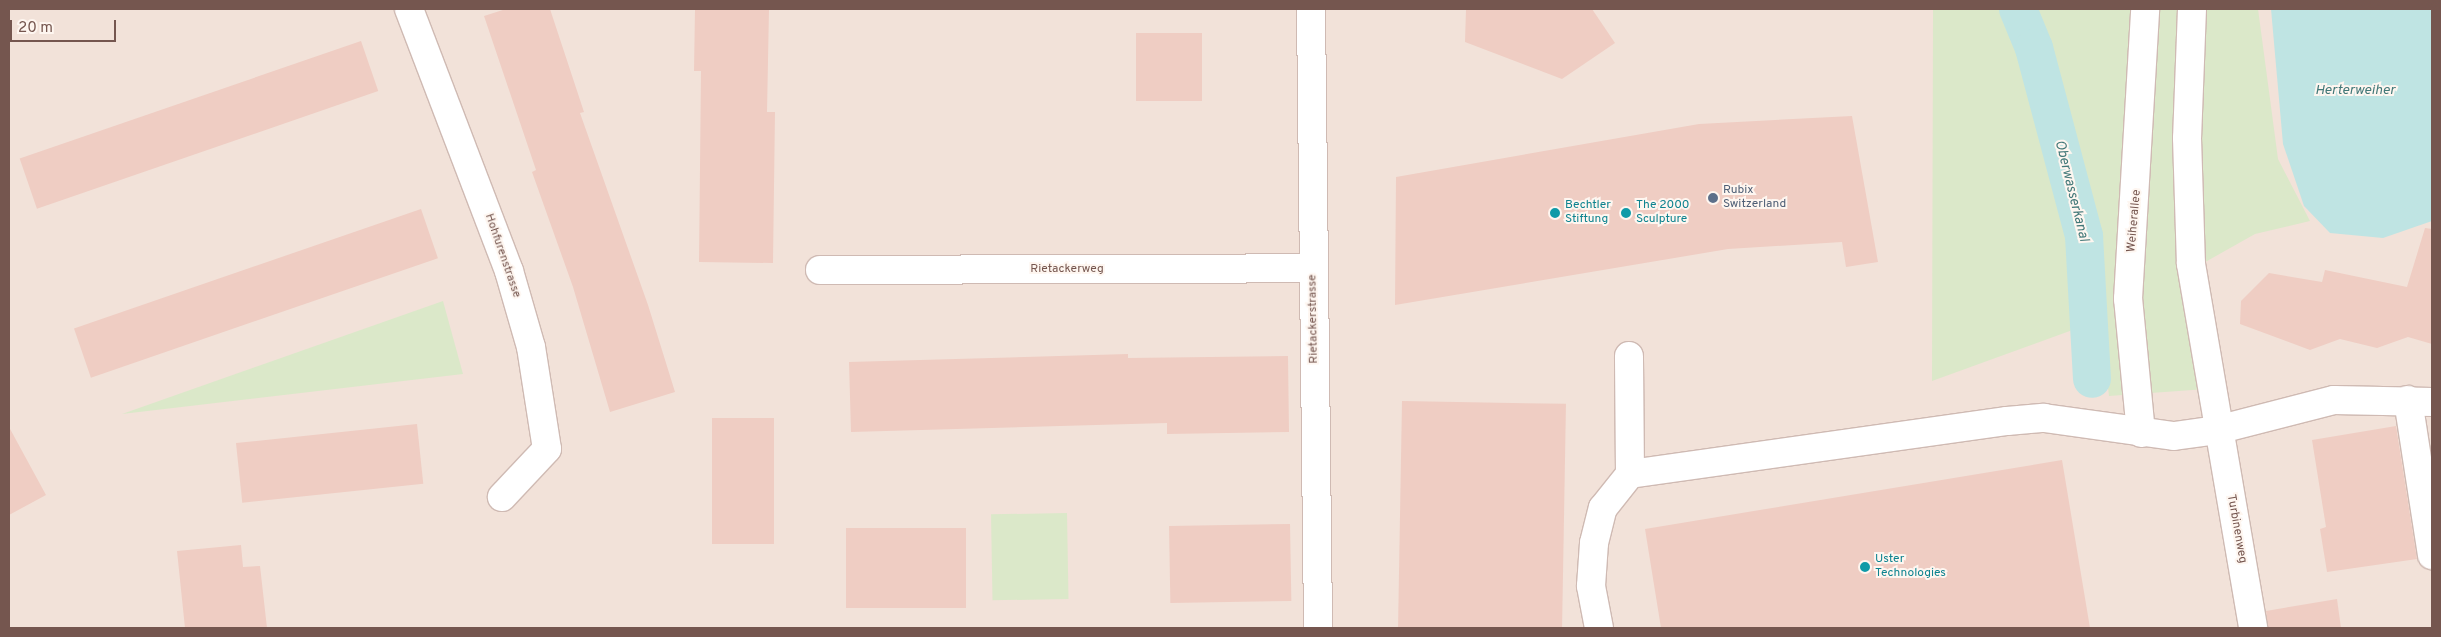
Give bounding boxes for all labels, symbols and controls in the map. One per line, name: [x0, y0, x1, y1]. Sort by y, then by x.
scale bar: [12, 10, 119, 42]
text: 20 m: [18, 19, 53, 38]
water label: Herterweiher: [2315, 83, 2395, 99]
water label: Oberwasserkanal: [2050, 138, 2092, 244]
place label: Rubix Switzerland: [1723, 184, 1786, 212]
street label: Weiherallee: [2125, 189, 2145, 253]
marker: Rubix Switzerland: [1707, 192, 1719, 204]
place label: Bechtler Stiftung: [1565, 199, 1611, 227]
place label: The 2000 Sculpture: [1636, 199, 1689, 227]
marker: Bechtler Stiftung: [1549, 207, 1561, 219]
marker: The 2000 Sculpture: [1620, 207, 1632, 219]
street label: Hohfurenstrasse: [481, 212, 523, 300]
street label: Rietackerweg: [1030, 263, 1104, 277]
street label: Rietackerstrasse: [1306, 274, 1322, 364]
street label: Turbinenweg: [2223, 493, 2249, 565]
place label: Uster Technologies: [1875, 553, 1946, 581]
marker: Uster Technologies: [1859, 561, 1871, 573]

